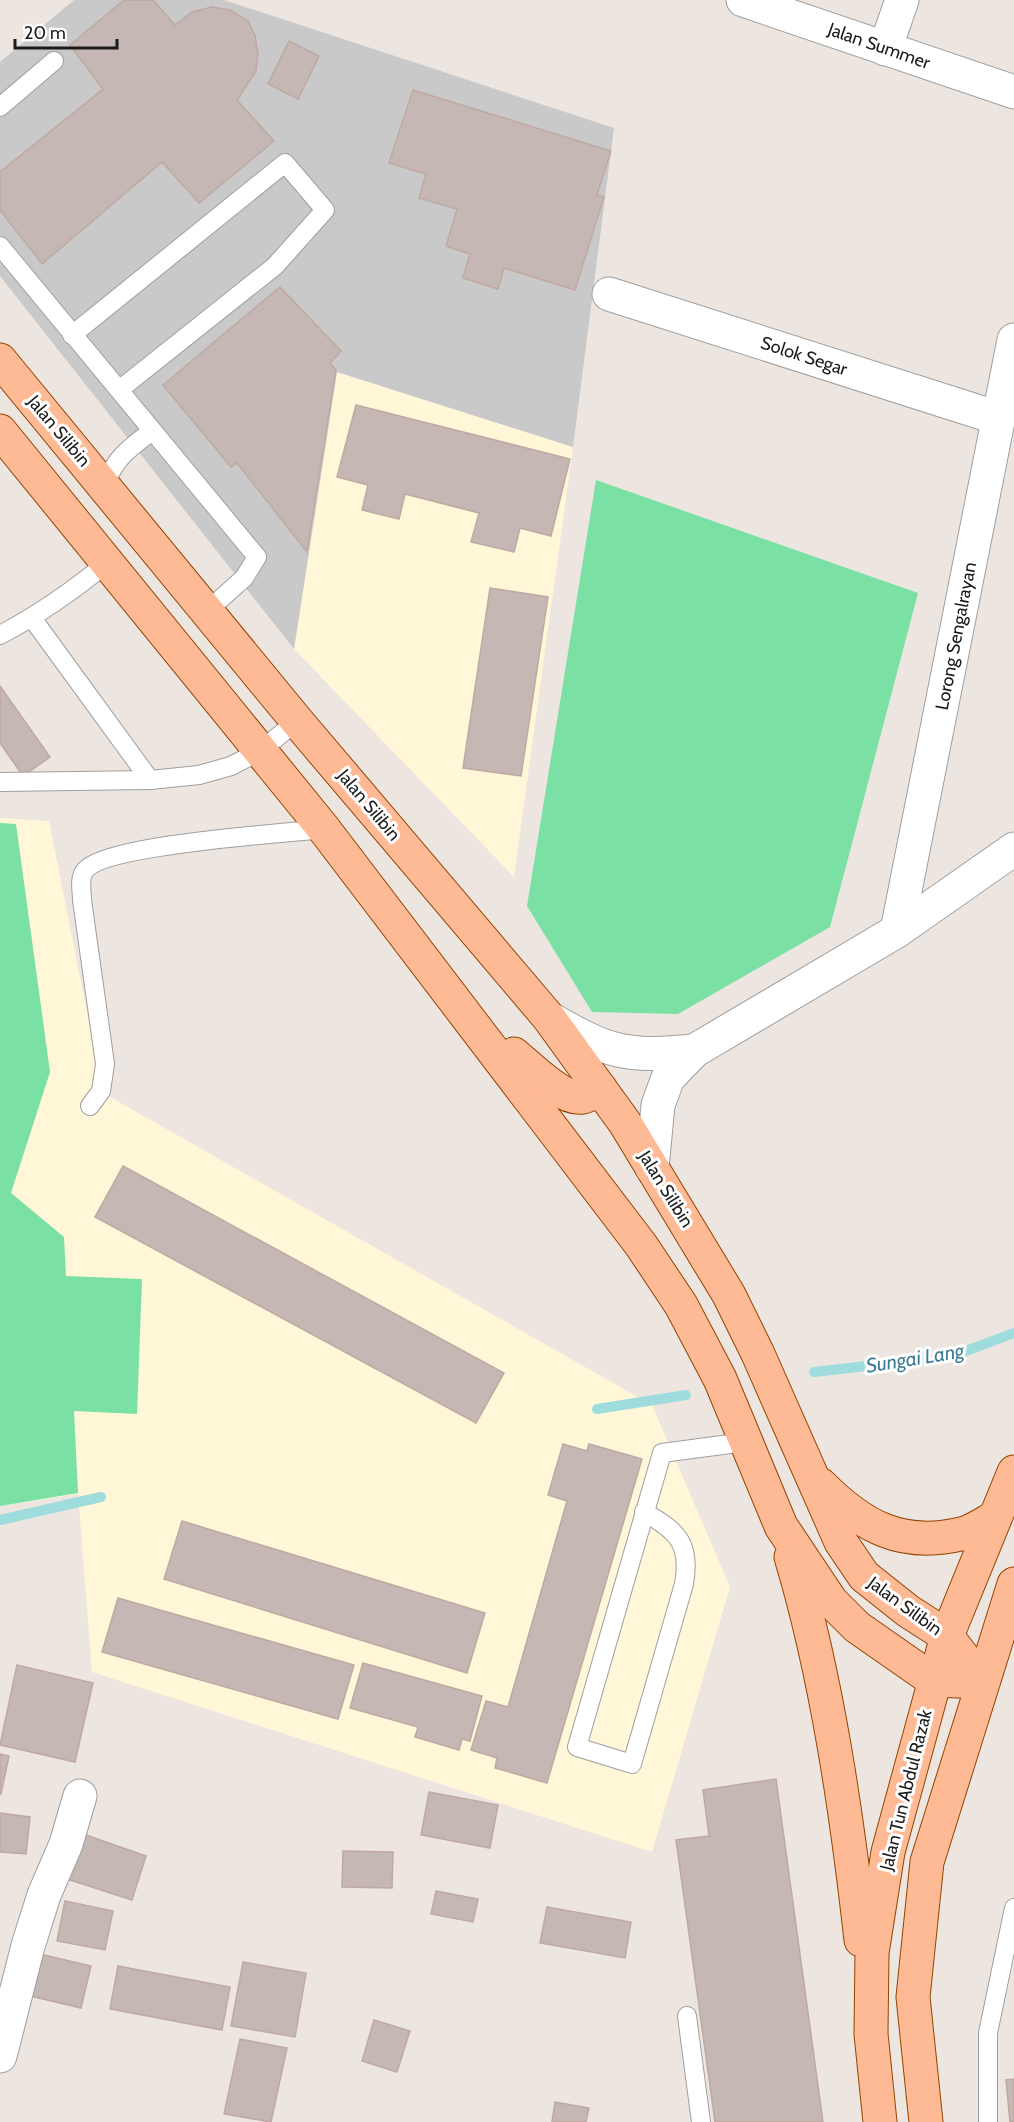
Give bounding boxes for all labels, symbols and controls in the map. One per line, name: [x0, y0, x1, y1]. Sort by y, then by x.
scale bar: [15, 12, 117, 50]
street label: Jalan Summer: [824, 18, 933, 74]
text: 20 m: [24, 22, 66, 44]
street label: Solok Segar: [758, 332, 850, 380]
street label: Jalan Silibin: [22, 390, 95, 471]
street label: Lorong Sengalrayan: [931, 560, 981, 712]
street label: Jalan Silibin: [332, 764, 405, 845]
street label: Jalan Silibin: [633, 1146, 698, 1231]
water label: Sungai Lang: [864, 1338, 966, 1378]
street label: Jalan Silibin: [863, 1571, 946, 1640]
street label: Jalan Tun Abdul Razak: [875, 1706, 937, 1874]

